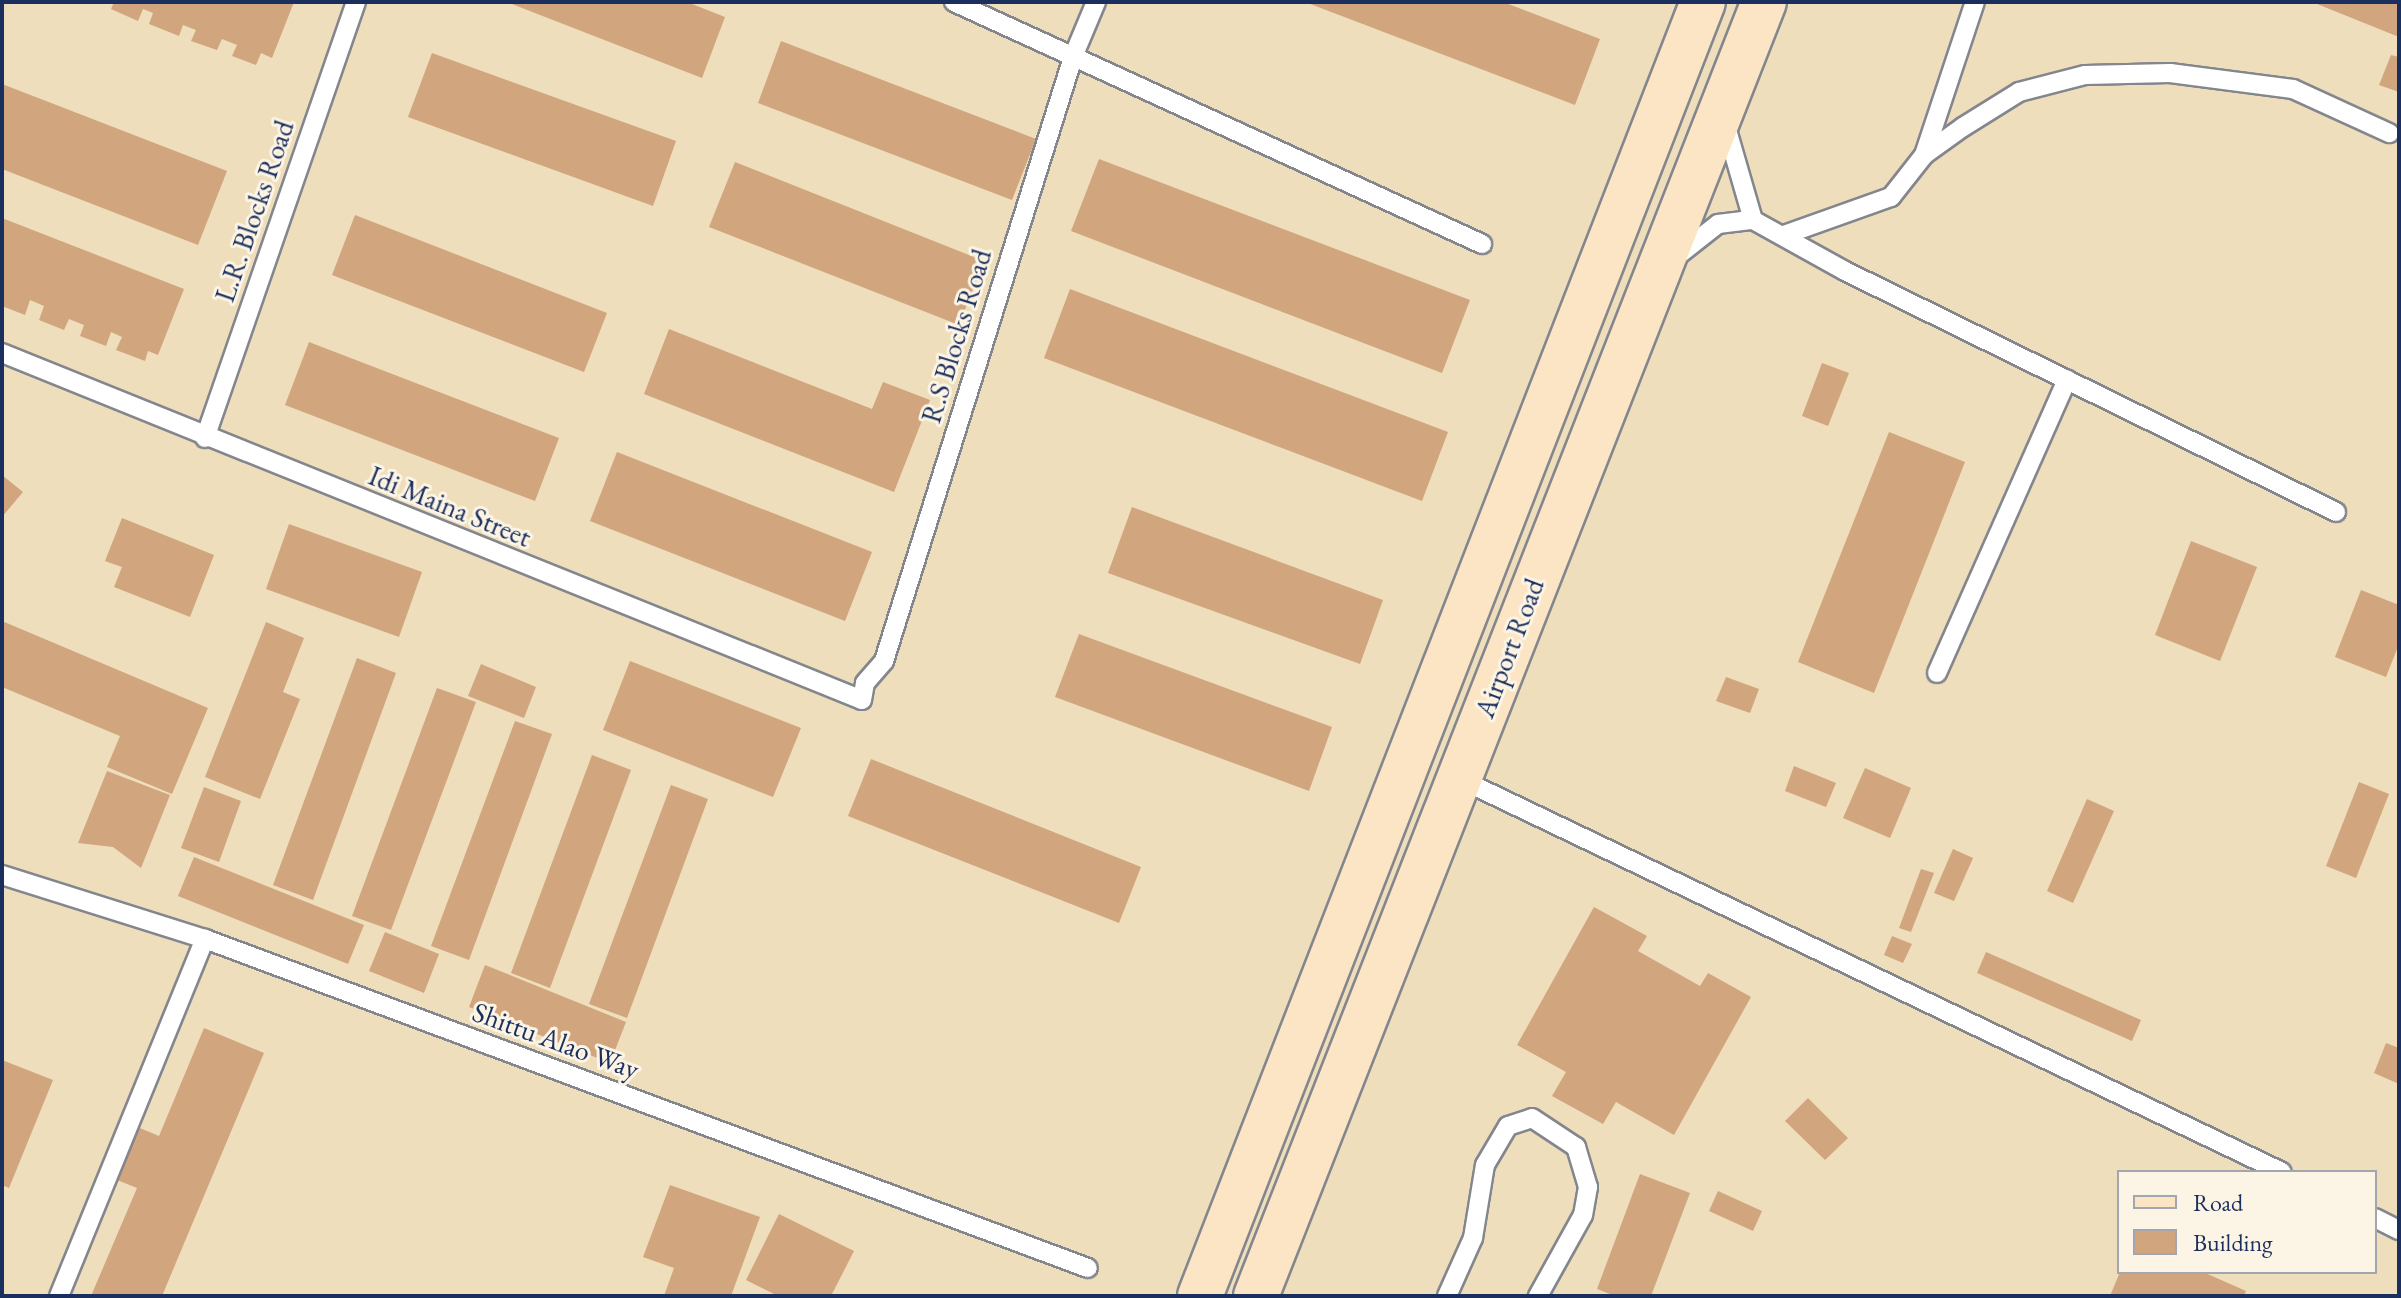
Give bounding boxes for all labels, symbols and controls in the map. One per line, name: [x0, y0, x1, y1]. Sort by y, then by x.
street label: L.R. Blocks Road: [207, 116, 301, 306]
street label: R.S Blocks Road: [914, 245, 998, 427]
street label: Idi Maina Street: [364, 458, 536, 554]
street label: Airport Road: [1467, 574, 1551, 722]
street label: Shittu Alao Way: [468, 994, 644, 1086]
legend: [2117, 1170, 2377, 1274]
text: Road: [2193, 1187, 2243, 1218]
text: Building: [2193, 1227, 2273, 1258]

